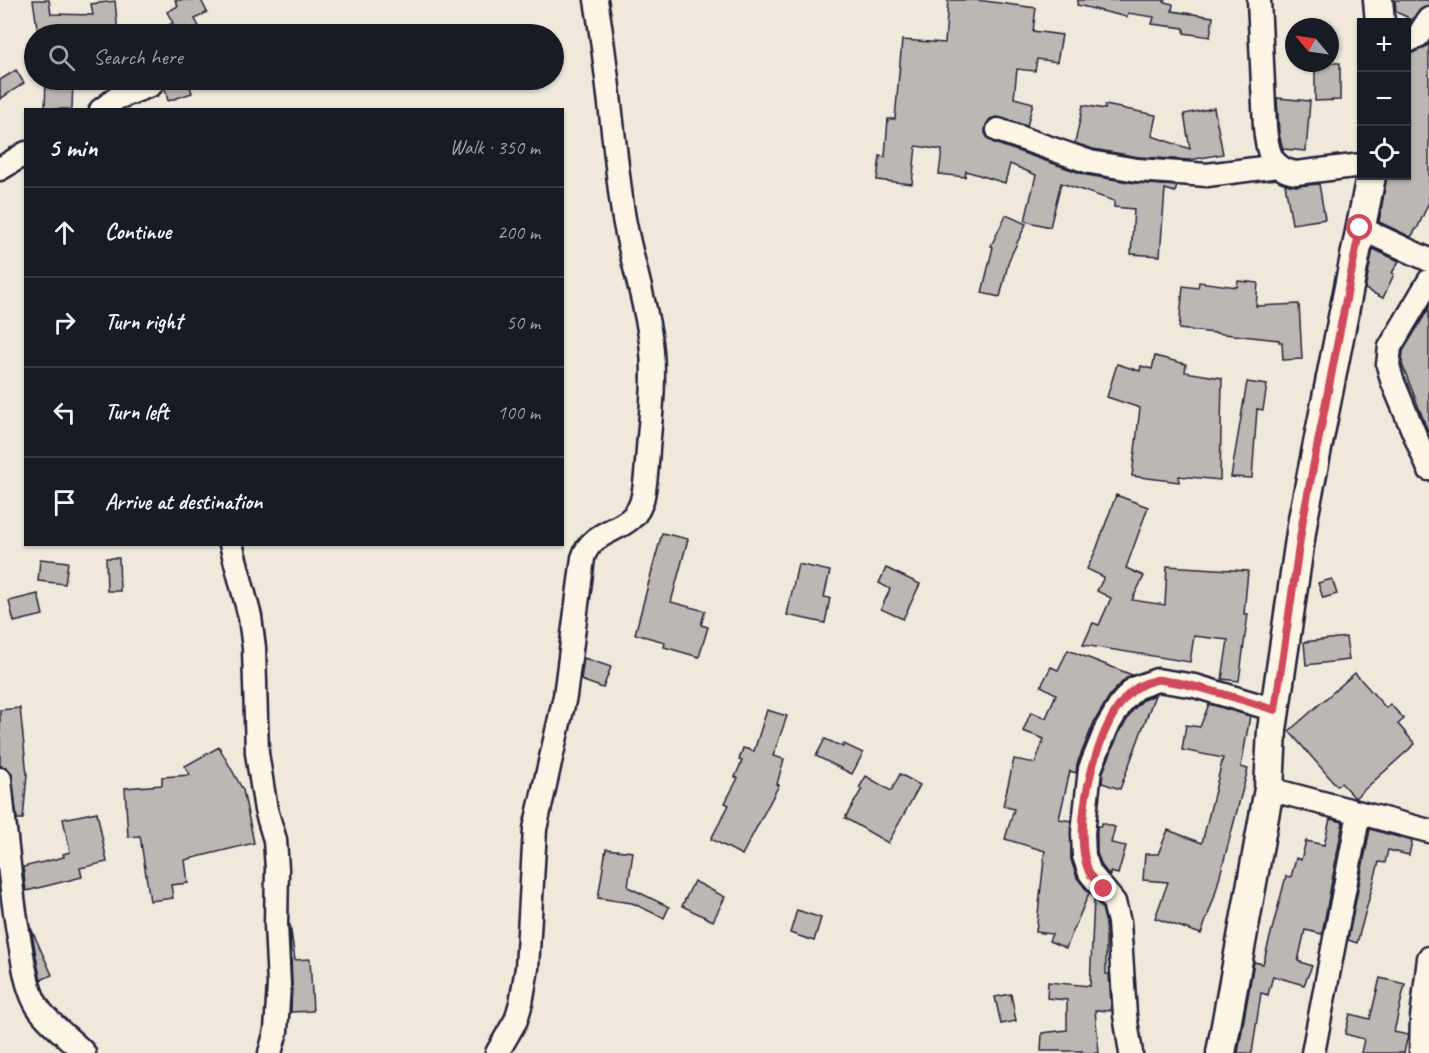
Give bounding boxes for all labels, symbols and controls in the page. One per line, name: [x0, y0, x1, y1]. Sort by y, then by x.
north arrow: [1285, 18, 1339, 72]
map controls: [1357, 18, 1411, 180]
button: +: [1357, 18, 1411, 72]
search box: [24, 24, 564, 90]
icon: search: [45, 41, 78, 74]
text: Search here: [93, 43, 183, 71]
button: −: [1357, 72, 1411, 126]
button: locate: [1357, 126, 1411, 180]
text: 5 min: [48, 131, 97, 164]
text: Walk · 350 m: [450, 135, 540, 160]
route start: [1346, 214, 1372, 240]
icon: ahead: [48, 216, 81, 249]
text: Continue: [105, 218, 171, 246]
text: 200 m: [497, 220, 540, 245]
icon: right: [48, 306, 81, 339]
text: Turn right: [105, 308, 182, 336]
text: 50 m: [506, 310, 540, 335]
icon: left: [48, 396, 81, 429]
text: Turn left: [105, 398, 169, 426]
text: 100 m: [497, 400, 540, 425]
icon: arrive: [48, 486, 81, 519]
text: Arrive at destination: [105, 488, 262, 516]
route end: [1090, 875, 1116, 901]

